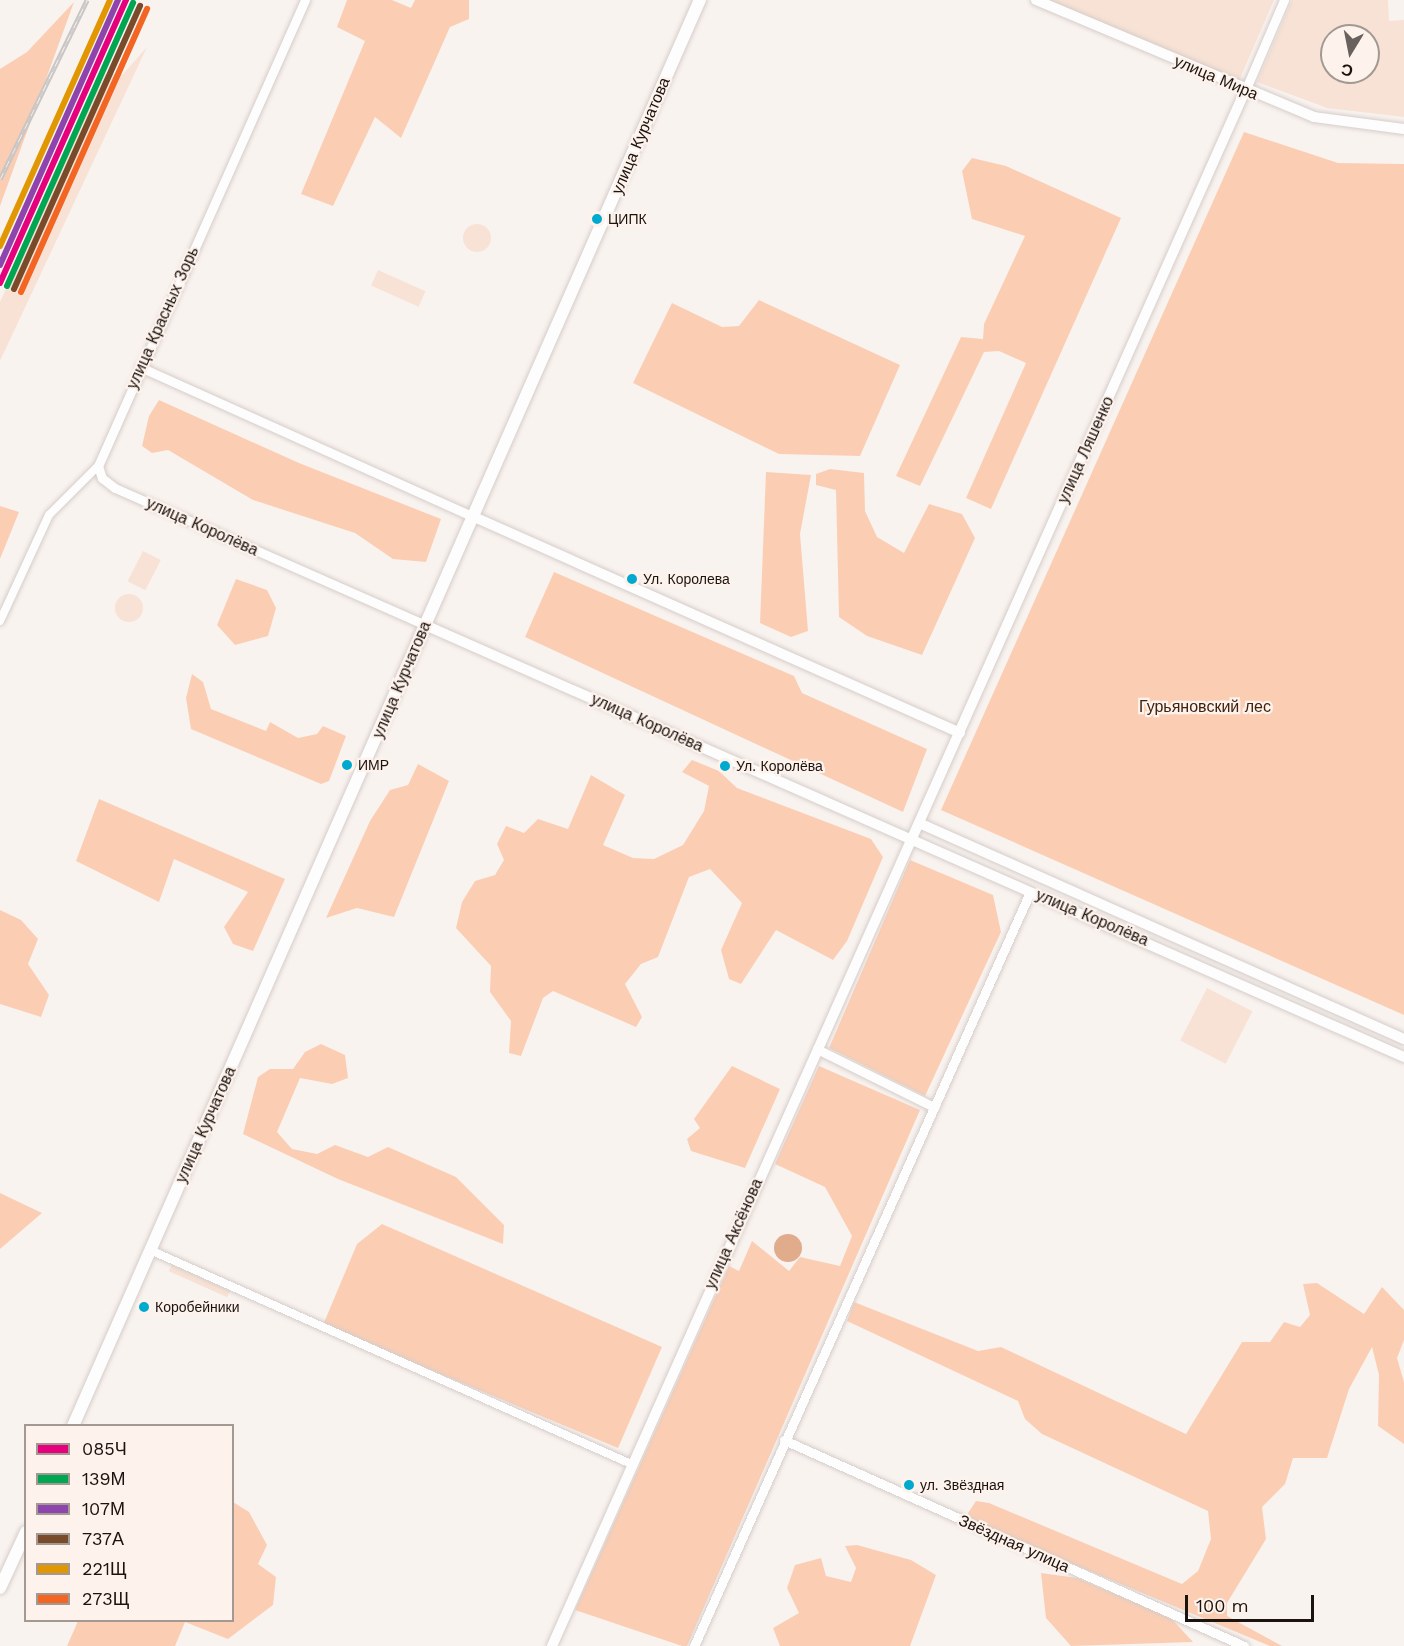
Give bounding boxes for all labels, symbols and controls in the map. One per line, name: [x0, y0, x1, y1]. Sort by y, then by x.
north arrow: [1320, 24, 1380, 84]
street label: улица Мира: [1171, 52, 1261, 104]
text: С: [1340, 60, 1354, 81]
street label: улица Курчатова: [608, 75, 674, 197]
place label: ЦИПК: [608, 211, 647, 227]
marker: ЦИПК: [591, 213, 603, 225]
street label: улица Красных Зорь: [123, 244, 203, 392]
street label: улица Ляшенко: [1054, 393, 1118, 507]
street label: улица Королёва: [143, 494, 261, 560]
place label: Ул. Королева: [643, 571, 730, 587]
marker: Ул. Королева: [626, 573, 638, 585]
street label: улица Курчатова: [369, 619, 435, 741]
street label: улица Королёва: [588, 690, 706, 756]
park label: Гурьяновский лес: [1139, 697, 1271, 717]
place label: ИМР: [358, 757, 389, 773]
place label: Ул. Королёва: [736, 758, 823, 774]
marker: ИМР: [341, 759, 353, 771]
marker: Ул. Королёва: [719, 760, 731, 772]
street label: улица Королёва: [1033, 886, 1151, 950]
street label: улица Курчатова: [172, 1064, 240, 1186]
street label: улица Аксёнова: [701, 1176, 767, 1292]
place label: Коробейники: [155, 1299, 239, 1315]
marker: Коробейники: [138, 1301, 150, 1313]
legend: [24, 1424, 234, 1622]
text: 085Ч: [82, 1438, 127, 1459]
text: 139М: [82, 1468, 126, 1489]
place label: ул. Звёздная: [920, 1477, 1004, 1493]
marker: ул. Звёздная: [903, 1479, 915, 1491]
text: 107М: [82, 1498, 125, 1519]
street label: Звёздная улица: [956, 1511, 1072, 1577]
text: 737А: [82, 1528, 124, 1549]
text: 221Щ: [82, 1558, 127, 1579]
scale bar: [1188, 1583, 1317, 1621]
text: 273Щ: [82, 1588, 130, 1609]
text: 100 m: [1196, 1595, 1249, 1616]

